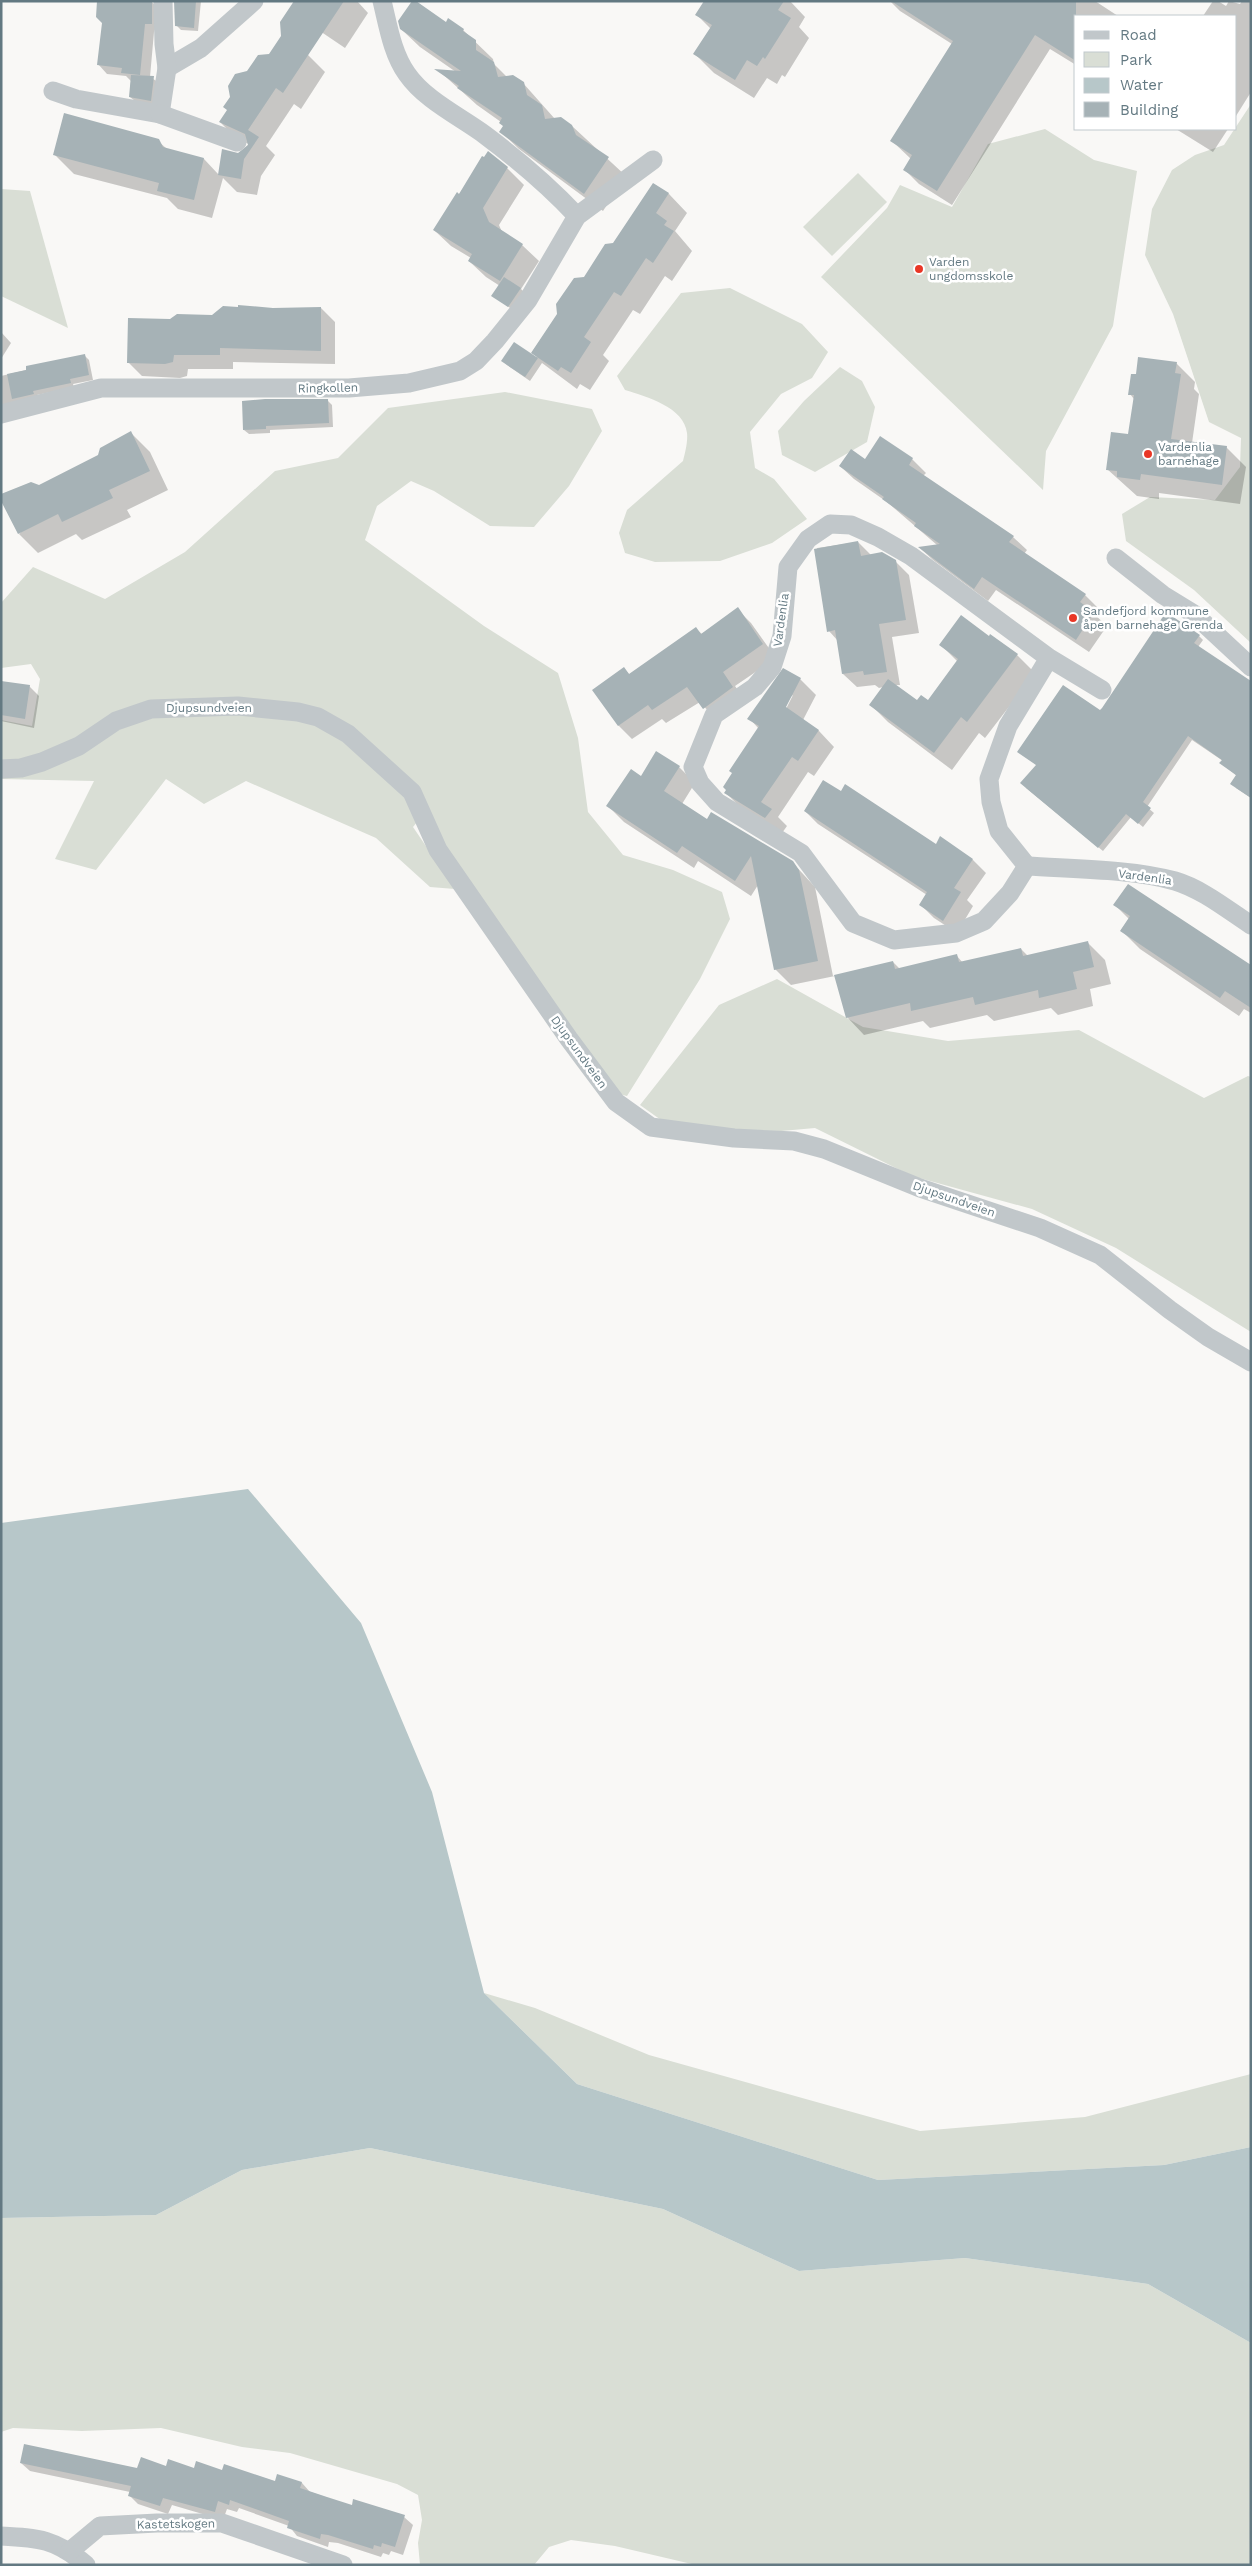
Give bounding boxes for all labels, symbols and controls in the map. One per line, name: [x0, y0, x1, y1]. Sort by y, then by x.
legend: [1074, 15, 1237, 130]
text: Road: [1120, 26, 1157, 44]
text: Park: [1120, 51, 1153, 69]
text: Water: [1120, 76, 1163, 94]
text: Building: [1120, 101, 1178, 119]
place label: Varden ungdomsskole: [929, 255, 1013, 283]
marker: Varden ungdomsskole: [913, 263, 925, 275]
street label: Ringkollen: [298, 380, 358, 396]
place label: Vardenlia barnehage: [1158, 440, 1219, 468]
marker: Vardenlia barnehage: [1142, 448, 1154, 460]
street label: Vardenlia: [770, 592, 792, 648]
place label: Sandefjord kommune åpen barnehage Grenda: [1083, 604, 1223, 632]
marker: Sandefjord kommune åpen barnehage Grenda: [1067, 612, 1079, 624]
street label: Djupsundveien: [166, 701, 252, 715]
street label: Vardenlia: [1117, 866, 1173, 888]
street label: Djupsundveien: [548, 1013, 610, 1091]
street label: Djupsundveien: [911, 1178, 997, 1220]
street label: Kastetskogen: [137, 2516, 215, 2532]

